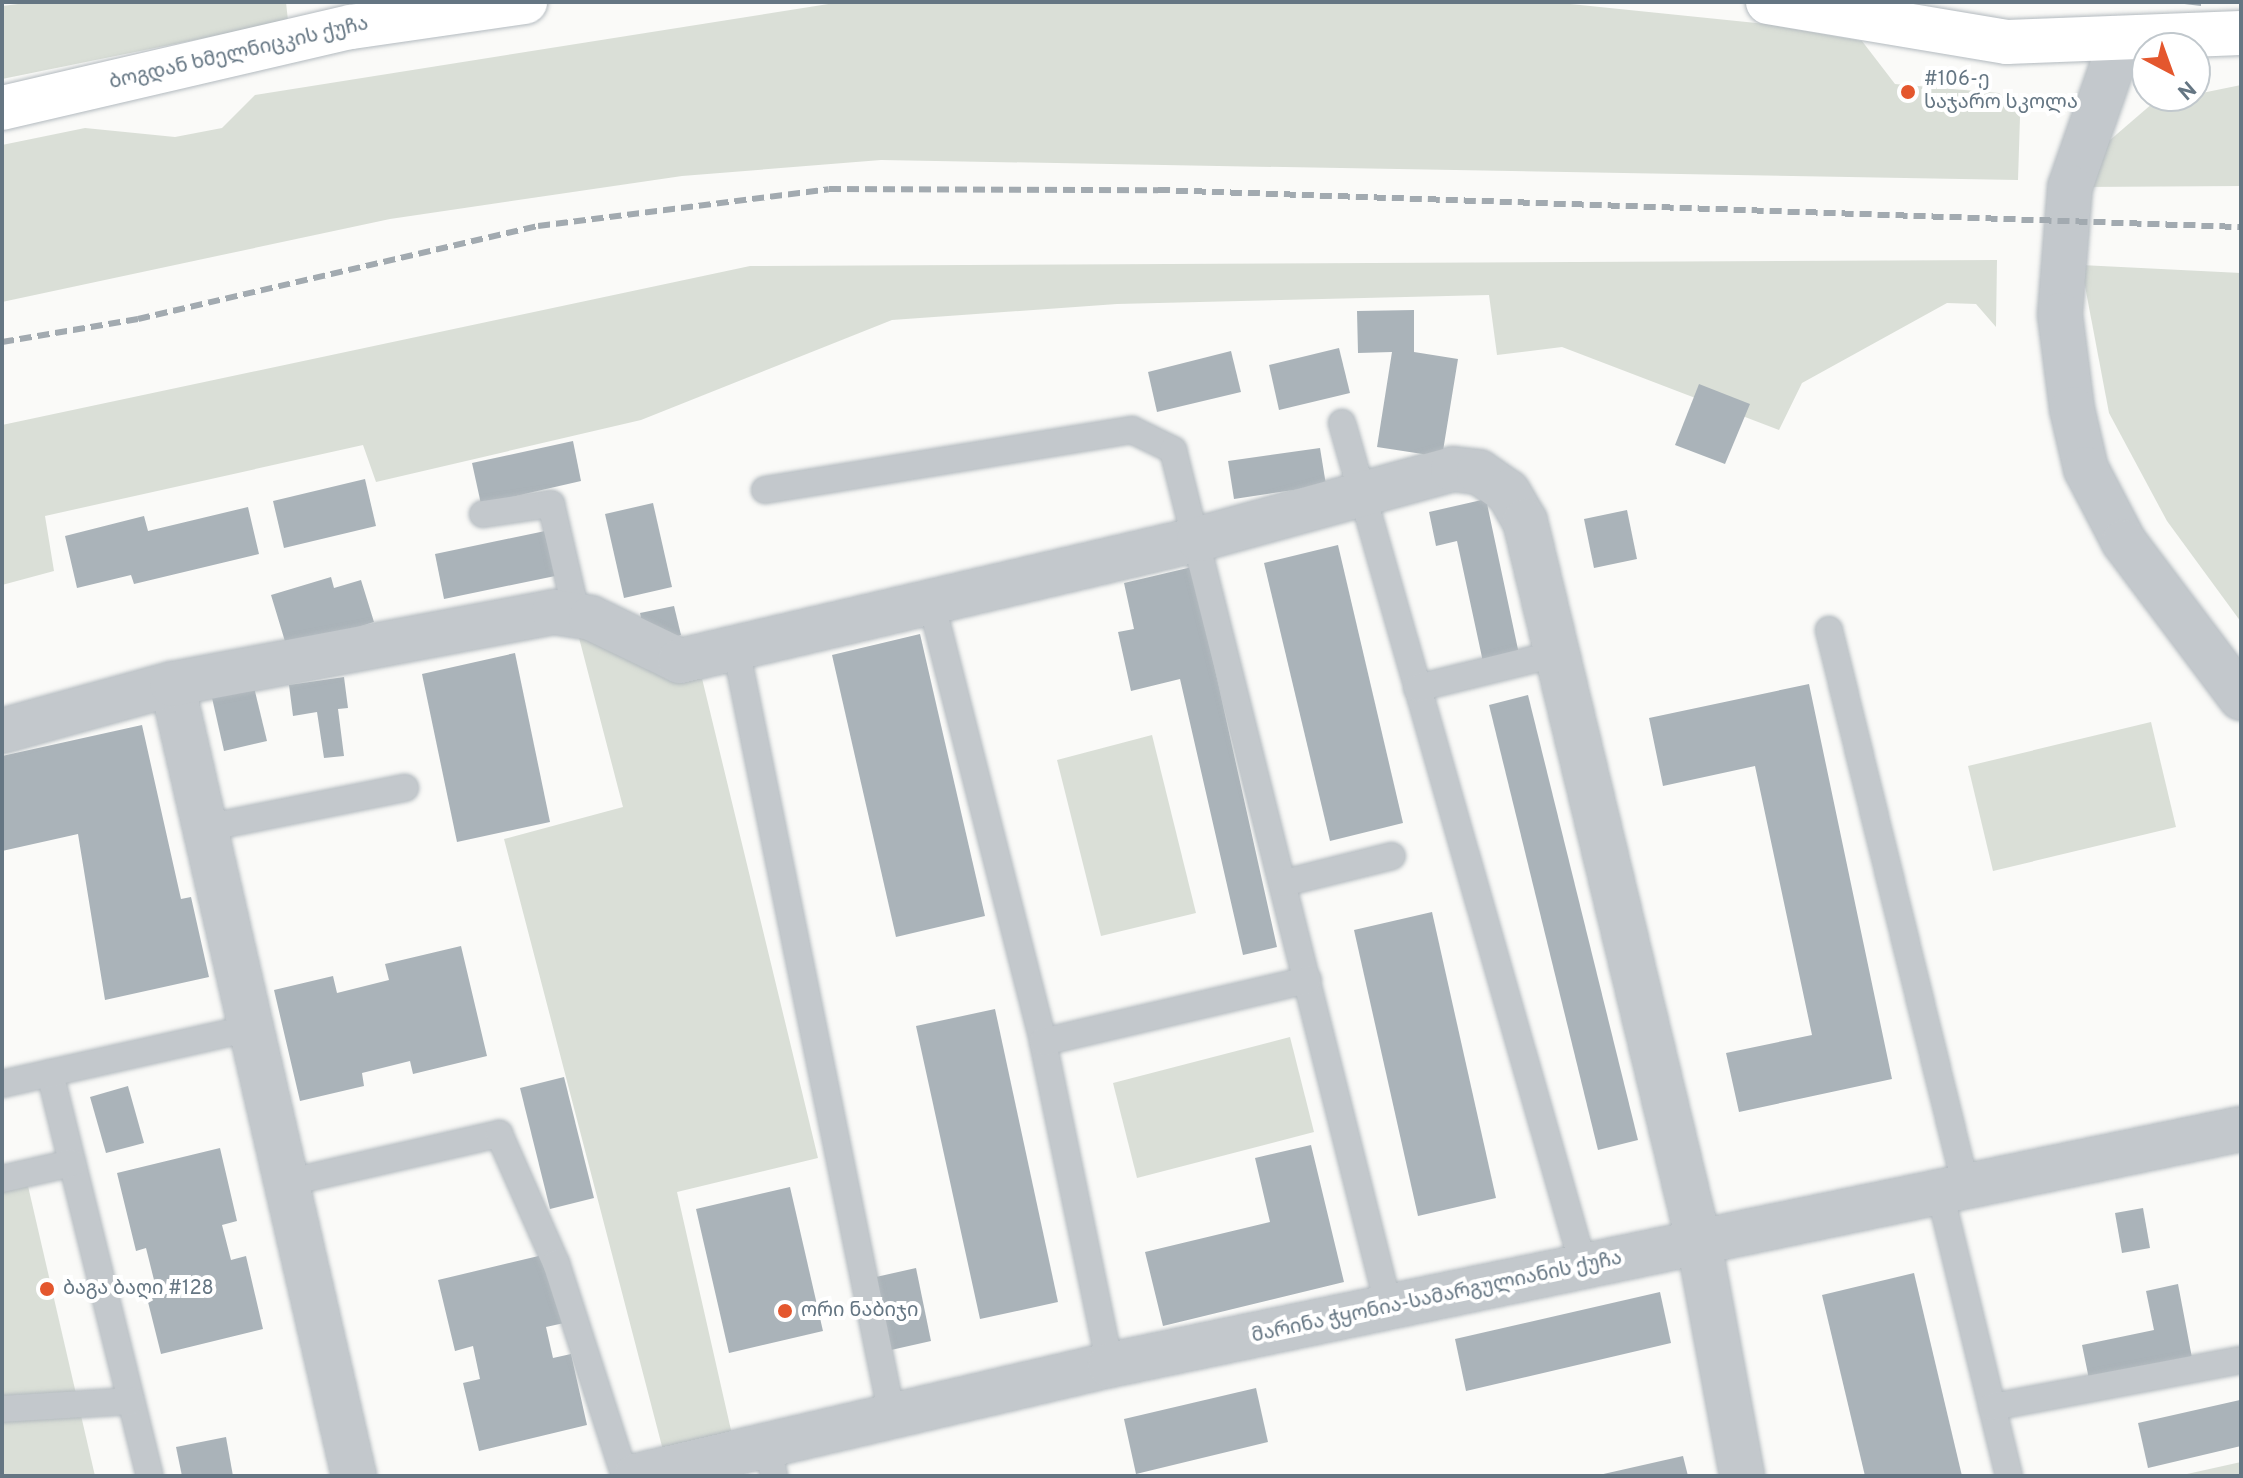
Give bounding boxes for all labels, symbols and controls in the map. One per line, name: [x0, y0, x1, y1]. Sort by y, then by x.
street label: ბოგდან ხმელნიცკის ქუჩა: [107, 12, 371, 96]
north arrow: [2131, 32, 2211, 112]
place label: #106-ე საჯარო სკოლა: [1924, 68, 2078, 115]
text: N: [2171, 74, 2201, 104]
marker: #106-ე საჯარო სკოლა: [1899, 83, 1917, 101]
street label: მარინა ჭყონია-სამარგულიანის ქუჩა: [1250, 1247, 1624, 1349]
place label: ბაგა ბაღი #128: [63, 1277, 214, 1301]
marker: ბაგა ბაღი #128: [38, 1280, 56, 1298]
place label: ორი ნაბიჯი: [801, 1299, 919, 1323]
marker: ორი ნაბიჯი: [776, 1302, 794, 1320]

